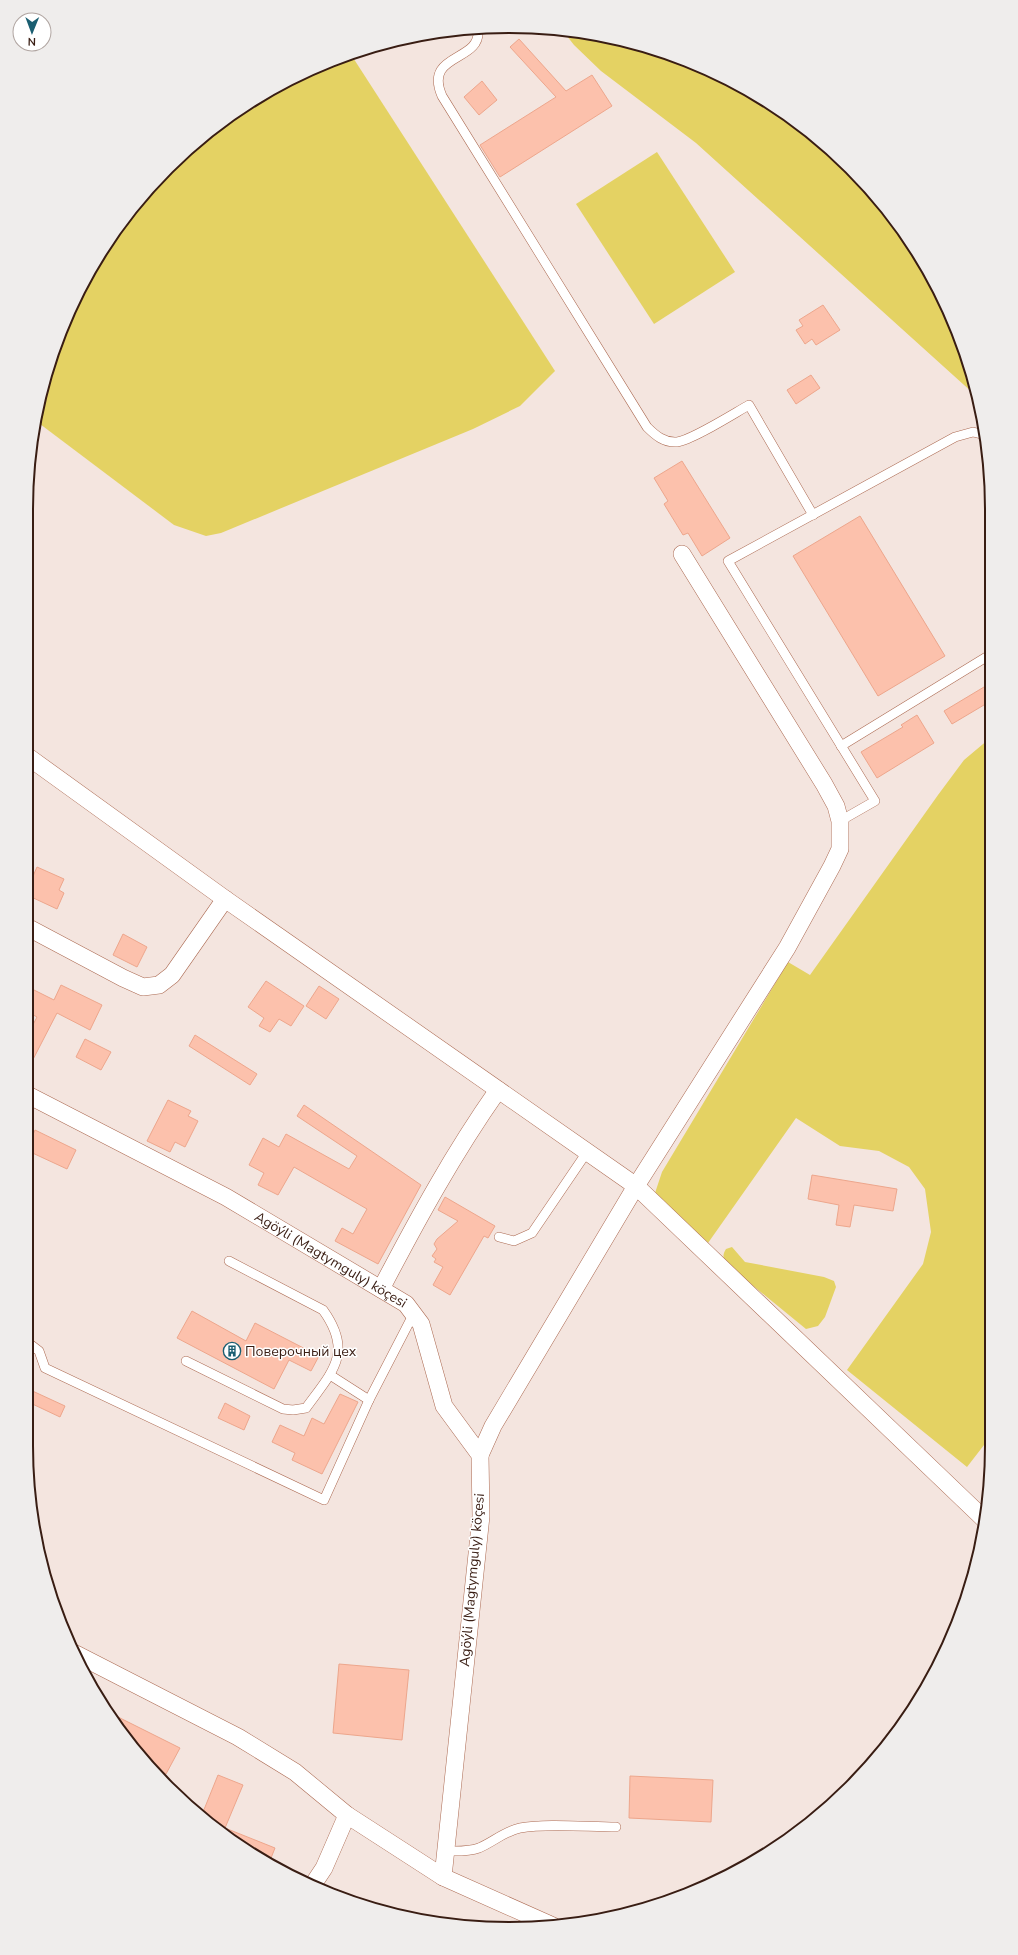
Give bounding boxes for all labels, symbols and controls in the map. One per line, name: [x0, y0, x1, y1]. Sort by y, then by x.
north arrow: [12, 12, 52, 52]
text: N: [28, 34, 36, 49]
street label: Agöýli (Magtymguly) köçesi: [251, 1207, 411, 1312]
building icon: Поверочный цех: [222, 1341, 242, 1361]
place label: Поверочный цех: [245, 1342, 357, 1361]
street label: Agöýli (Magtymguly) köçesi: [455, 1492, 489, 1668]

